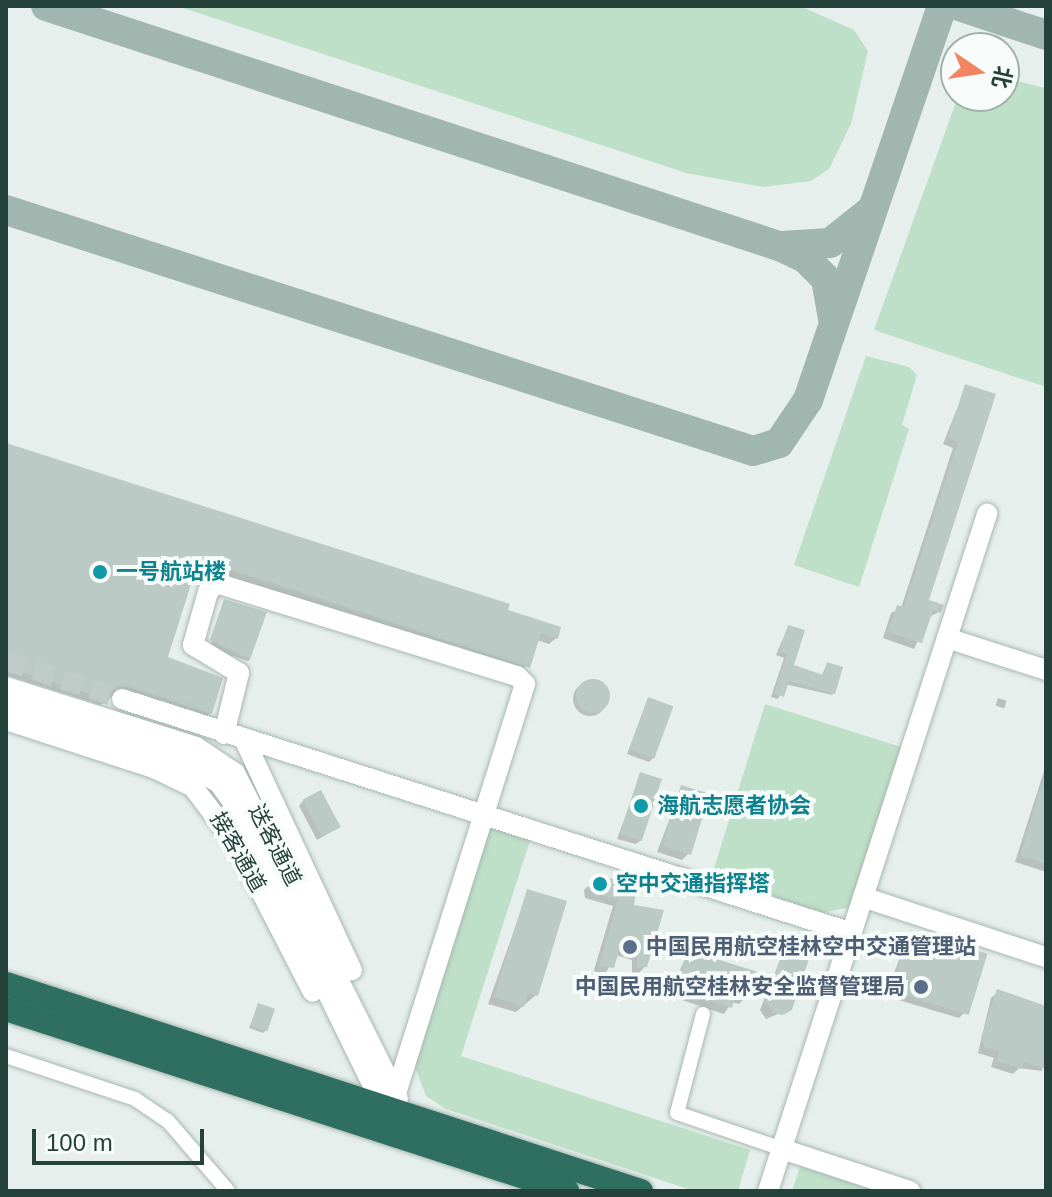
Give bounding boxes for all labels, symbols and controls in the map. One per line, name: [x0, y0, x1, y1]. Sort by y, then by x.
north arrow: [940, 32, 1020, 112]
text: 北: [987, 64, 1017, 91]
place label: 一号航站楼: [116, 559, 226, 585]
marker: 一号航站楼: [91, 563, 109, 581]
place label: 海航志愿者协会: [657, 793, 811, 819]
marker: 海航志愿者协会: [632, 797, 650, 815]
street label: 送客通道: [243, 800, 307, 890]
street label: 接客通道: [205, 807, 271, 897]
place label: 空中交通指挥塔: [616, 871, 770, 897]
marker: 空中交通指挥塔: [591, 875, 609, 893]
place label: 中国民用航空桂林空中交通管理站: [646, 934, 976, 960]
marker: 中国民用航空桂林空中交通管理站: [621, 938, 639, 956]
place label: 中国民用航空桂林安全监督管理局: [575, 974, 905, 1000]
marker: 中国民用航空桂林安全监督管理局: [912, 978, 930, 996]
scale bar: [36, 1113, 208, 1163]
text: 100 m: [46, 1129, 113, 1156]

